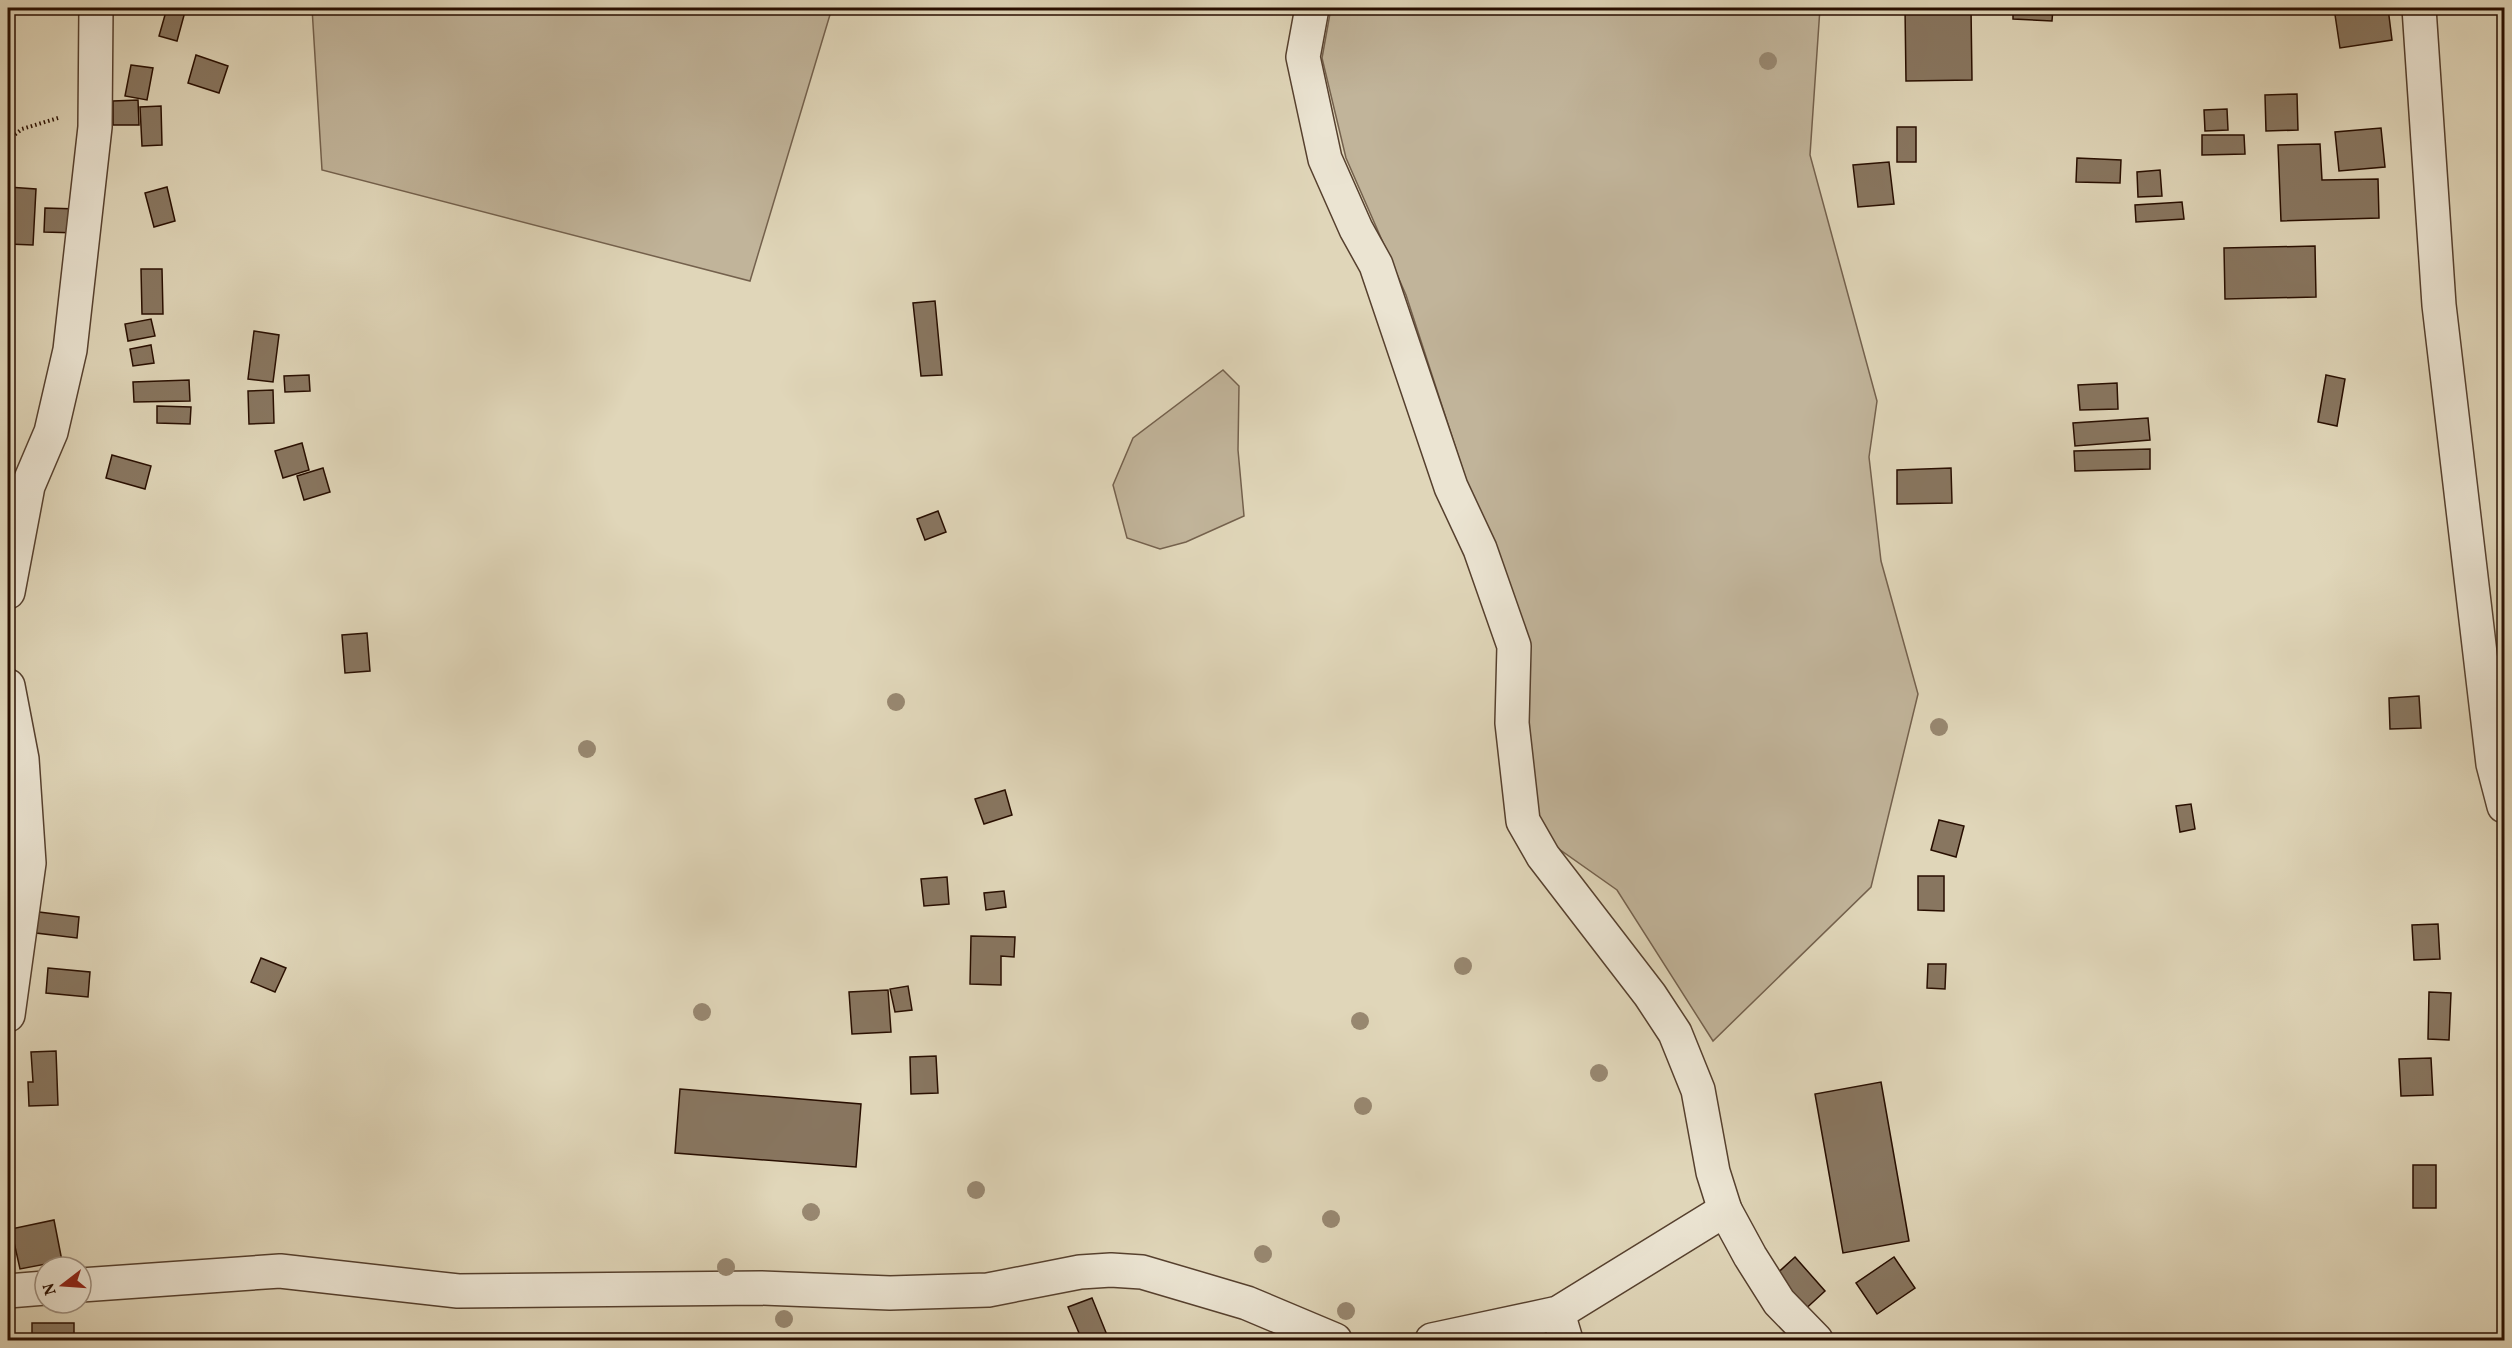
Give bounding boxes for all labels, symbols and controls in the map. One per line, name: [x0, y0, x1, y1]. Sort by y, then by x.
north arrow: [33, 1255, 93, 1315]
text: N: [38, 1280, 63, 1298]

